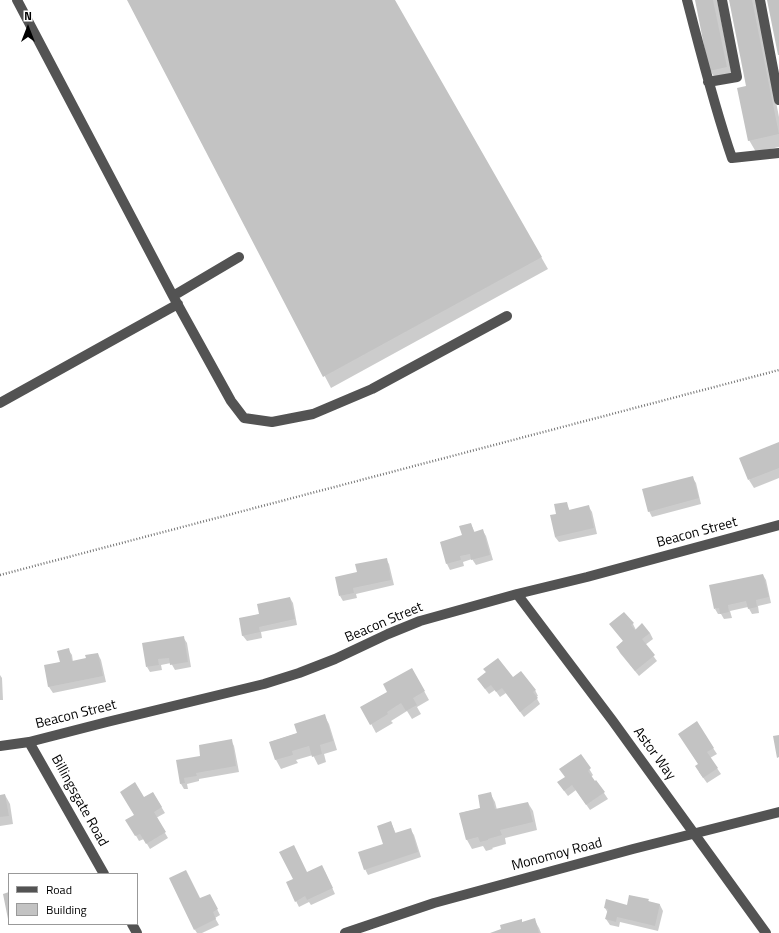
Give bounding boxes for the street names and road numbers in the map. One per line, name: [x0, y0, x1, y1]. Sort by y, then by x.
street label: Beacon Street: [655, 514, 739, 552]
street label: Beacon Street: [343, 599, 425, 647]
street label: Beacon Street: [34, 697, 118, 733]
street label: Astor Way: [629, 724, 679, 784]
street label: Billingsgate Road: [47, 752, 111, 850]
street label: Monomoy Road: [510, 835, 604, 875]

